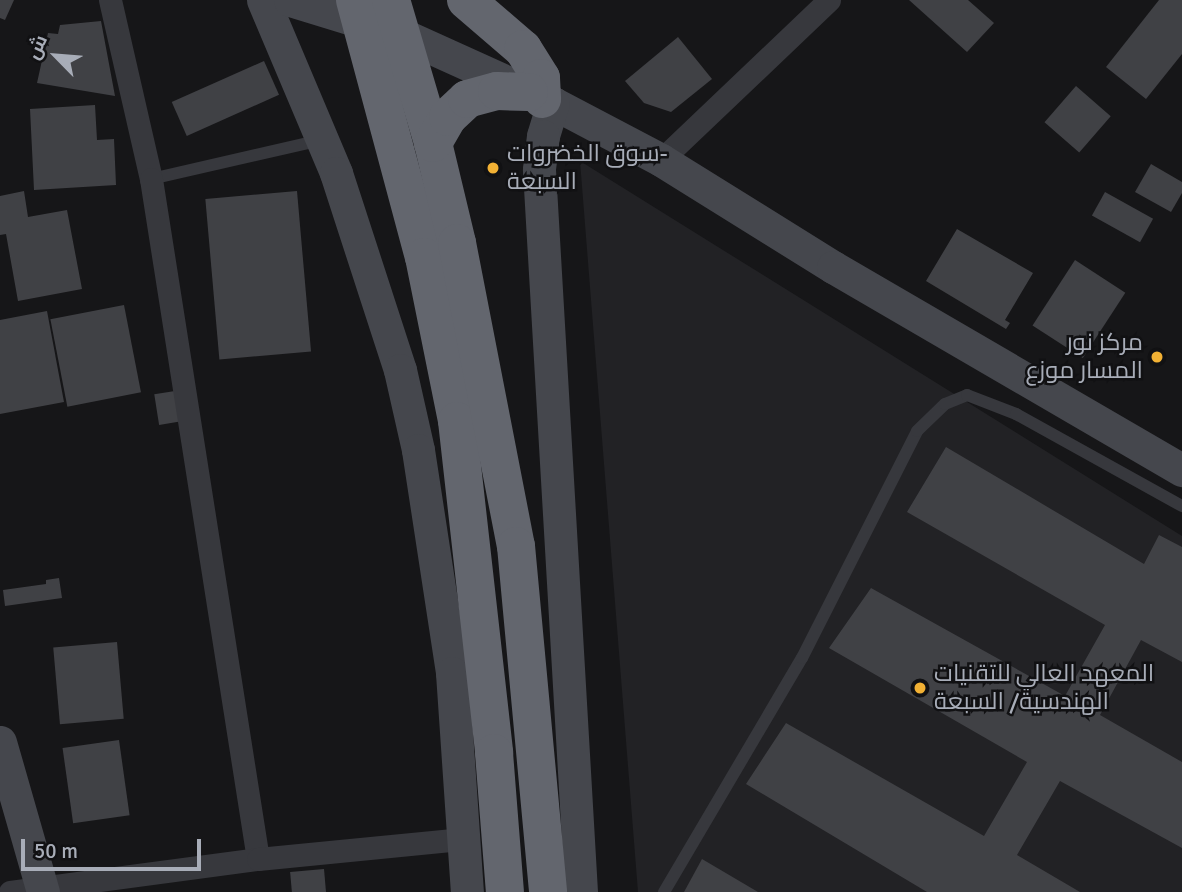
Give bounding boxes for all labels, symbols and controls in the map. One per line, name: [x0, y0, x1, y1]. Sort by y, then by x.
north arrow: [21, 21, 91, 91]
text: ش: [21, 31, 53, 63]
place label: سوق الخضروات- السبعة: [507, 140, 668, 196]
marker: سوق الخضروات- السبعة: [485, 160, 501, 176]
place label: مركز نور المسار موزع: [1026, 329, 1143, 385]
marker: مركز نور المسار موزع: [1149, 349, 1165, 365]
place label: المعهد العالي للتقنيات الهندسية/ السبعة: [934, 660, 1154, 716]
marker: المعهد العالي للتقنيات الهندسية/ السبعة: [912, 680, 928, 696]
scale bar: [24, 826, 205, 870]
text: 50 m: [34, 838, 78, 864]

